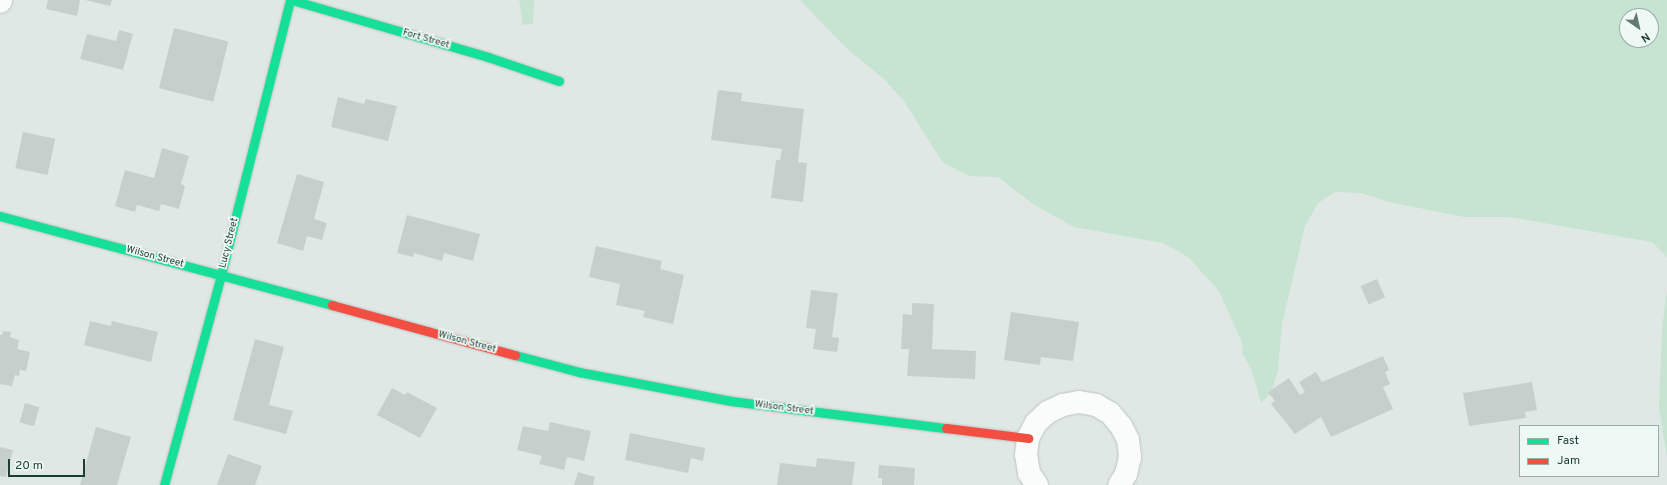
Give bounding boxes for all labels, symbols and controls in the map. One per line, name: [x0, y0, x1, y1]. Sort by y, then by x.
north arrow: [1619, 8, 1659, 48]
street label: Fort Street: [401, 27, 451, 51]
text: N: [1638, 29, 1652, 45]
street label: Lucy Street: [217, 217, 241, 269]
street label: Wilson Street: [125, 244, 185, 270]
street label: Wilson Street: [437, 329, 497, 355]
street label: Wilson Street: [754, 398, 814, 418]
legend: [1519, 425, 1659, 477]
text: Fast: [1557, 433, 1579, 449]
scale bar: [10, 451, 87, 477]
text: Jam: [1557, 453, 1580, 469]
text: 20 m: [15, 458, 43, 474]

